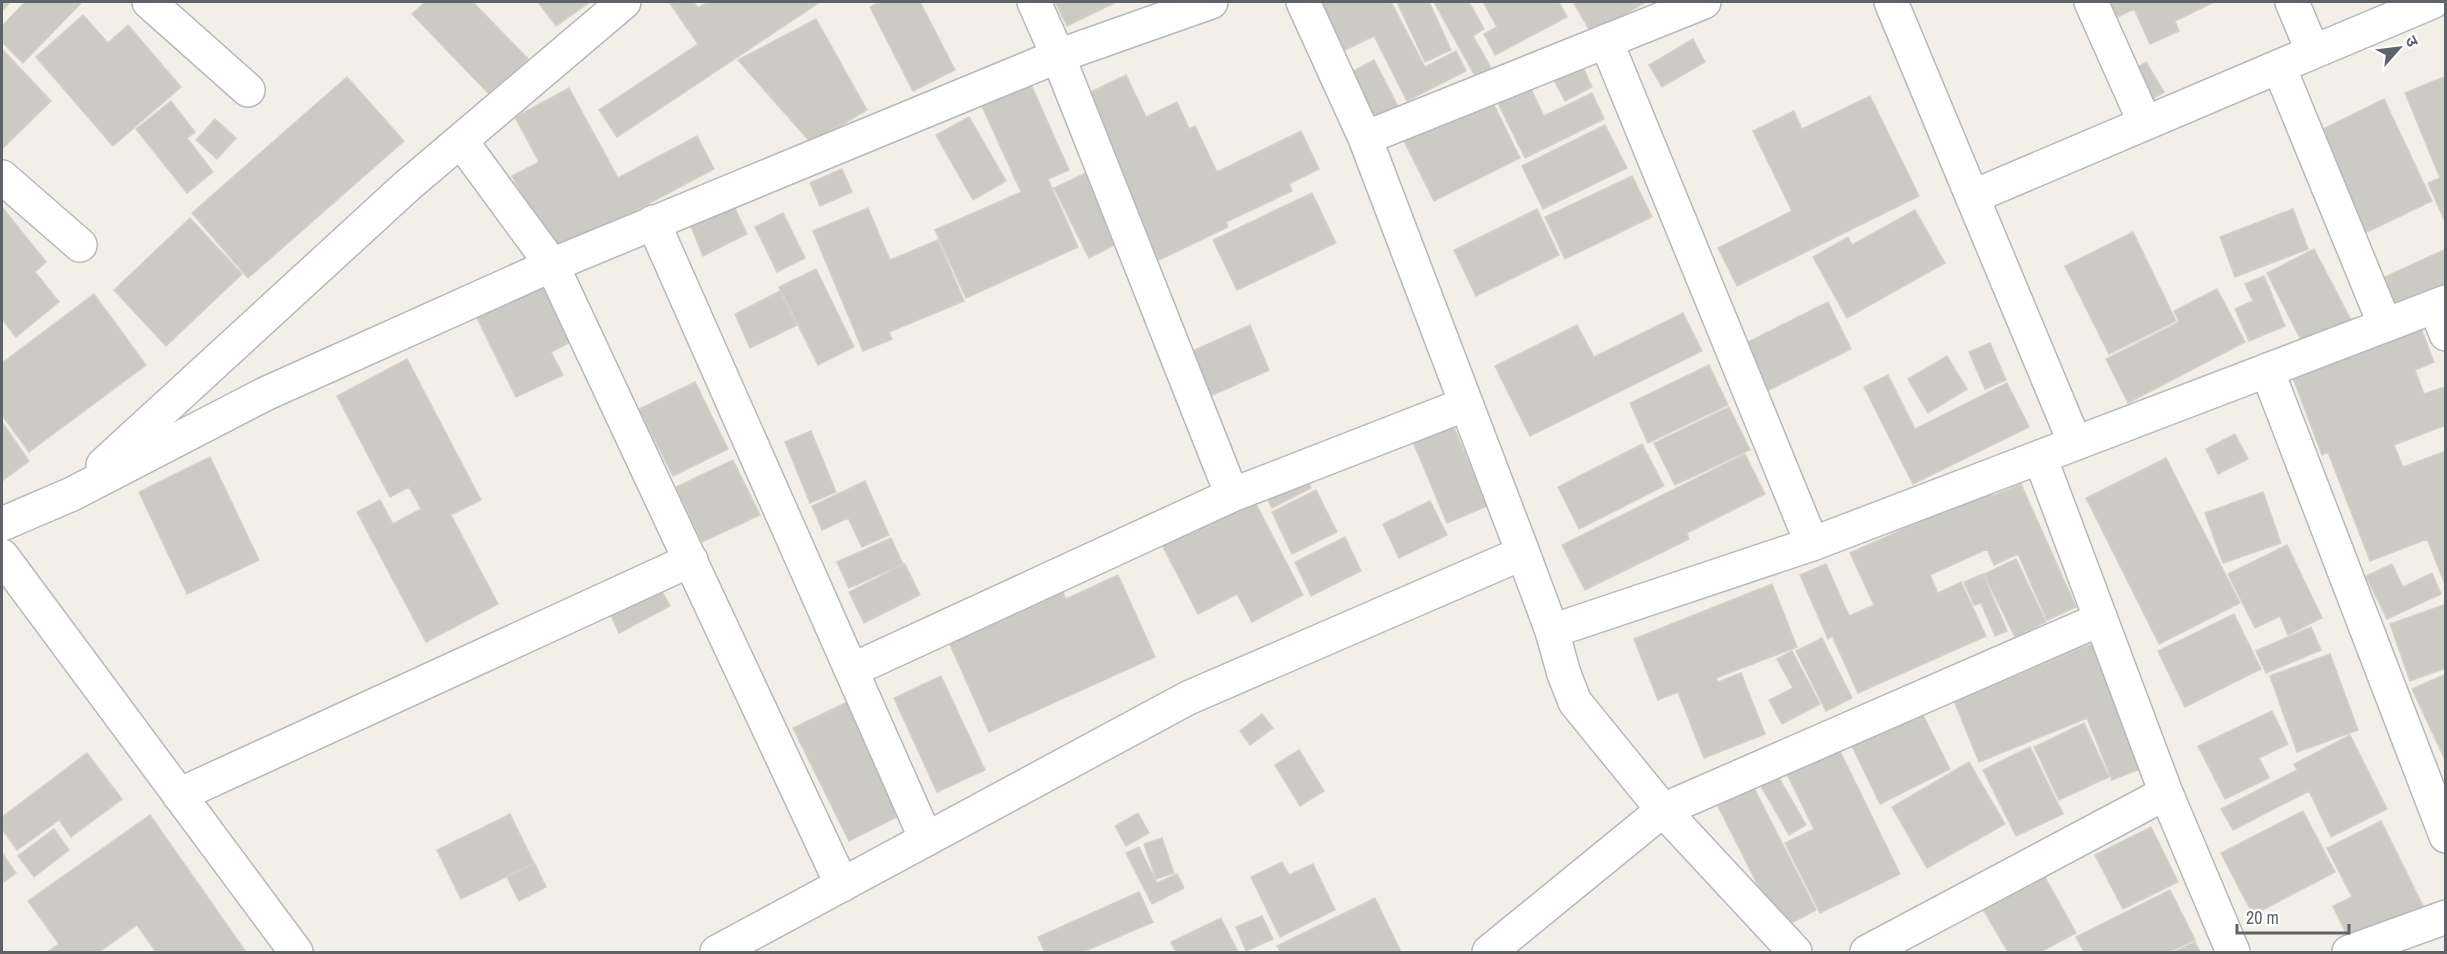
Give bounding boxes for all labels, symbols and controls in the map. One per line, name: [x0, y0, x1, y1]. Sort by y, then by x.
north arrow: [2369, 18, 2429, 78]
text: उ: [2400, 32, 2424, 51]
scale bar: [2237, 897, 2350, 935]
text: 20 m: [2246, 905, 2279, 930]

